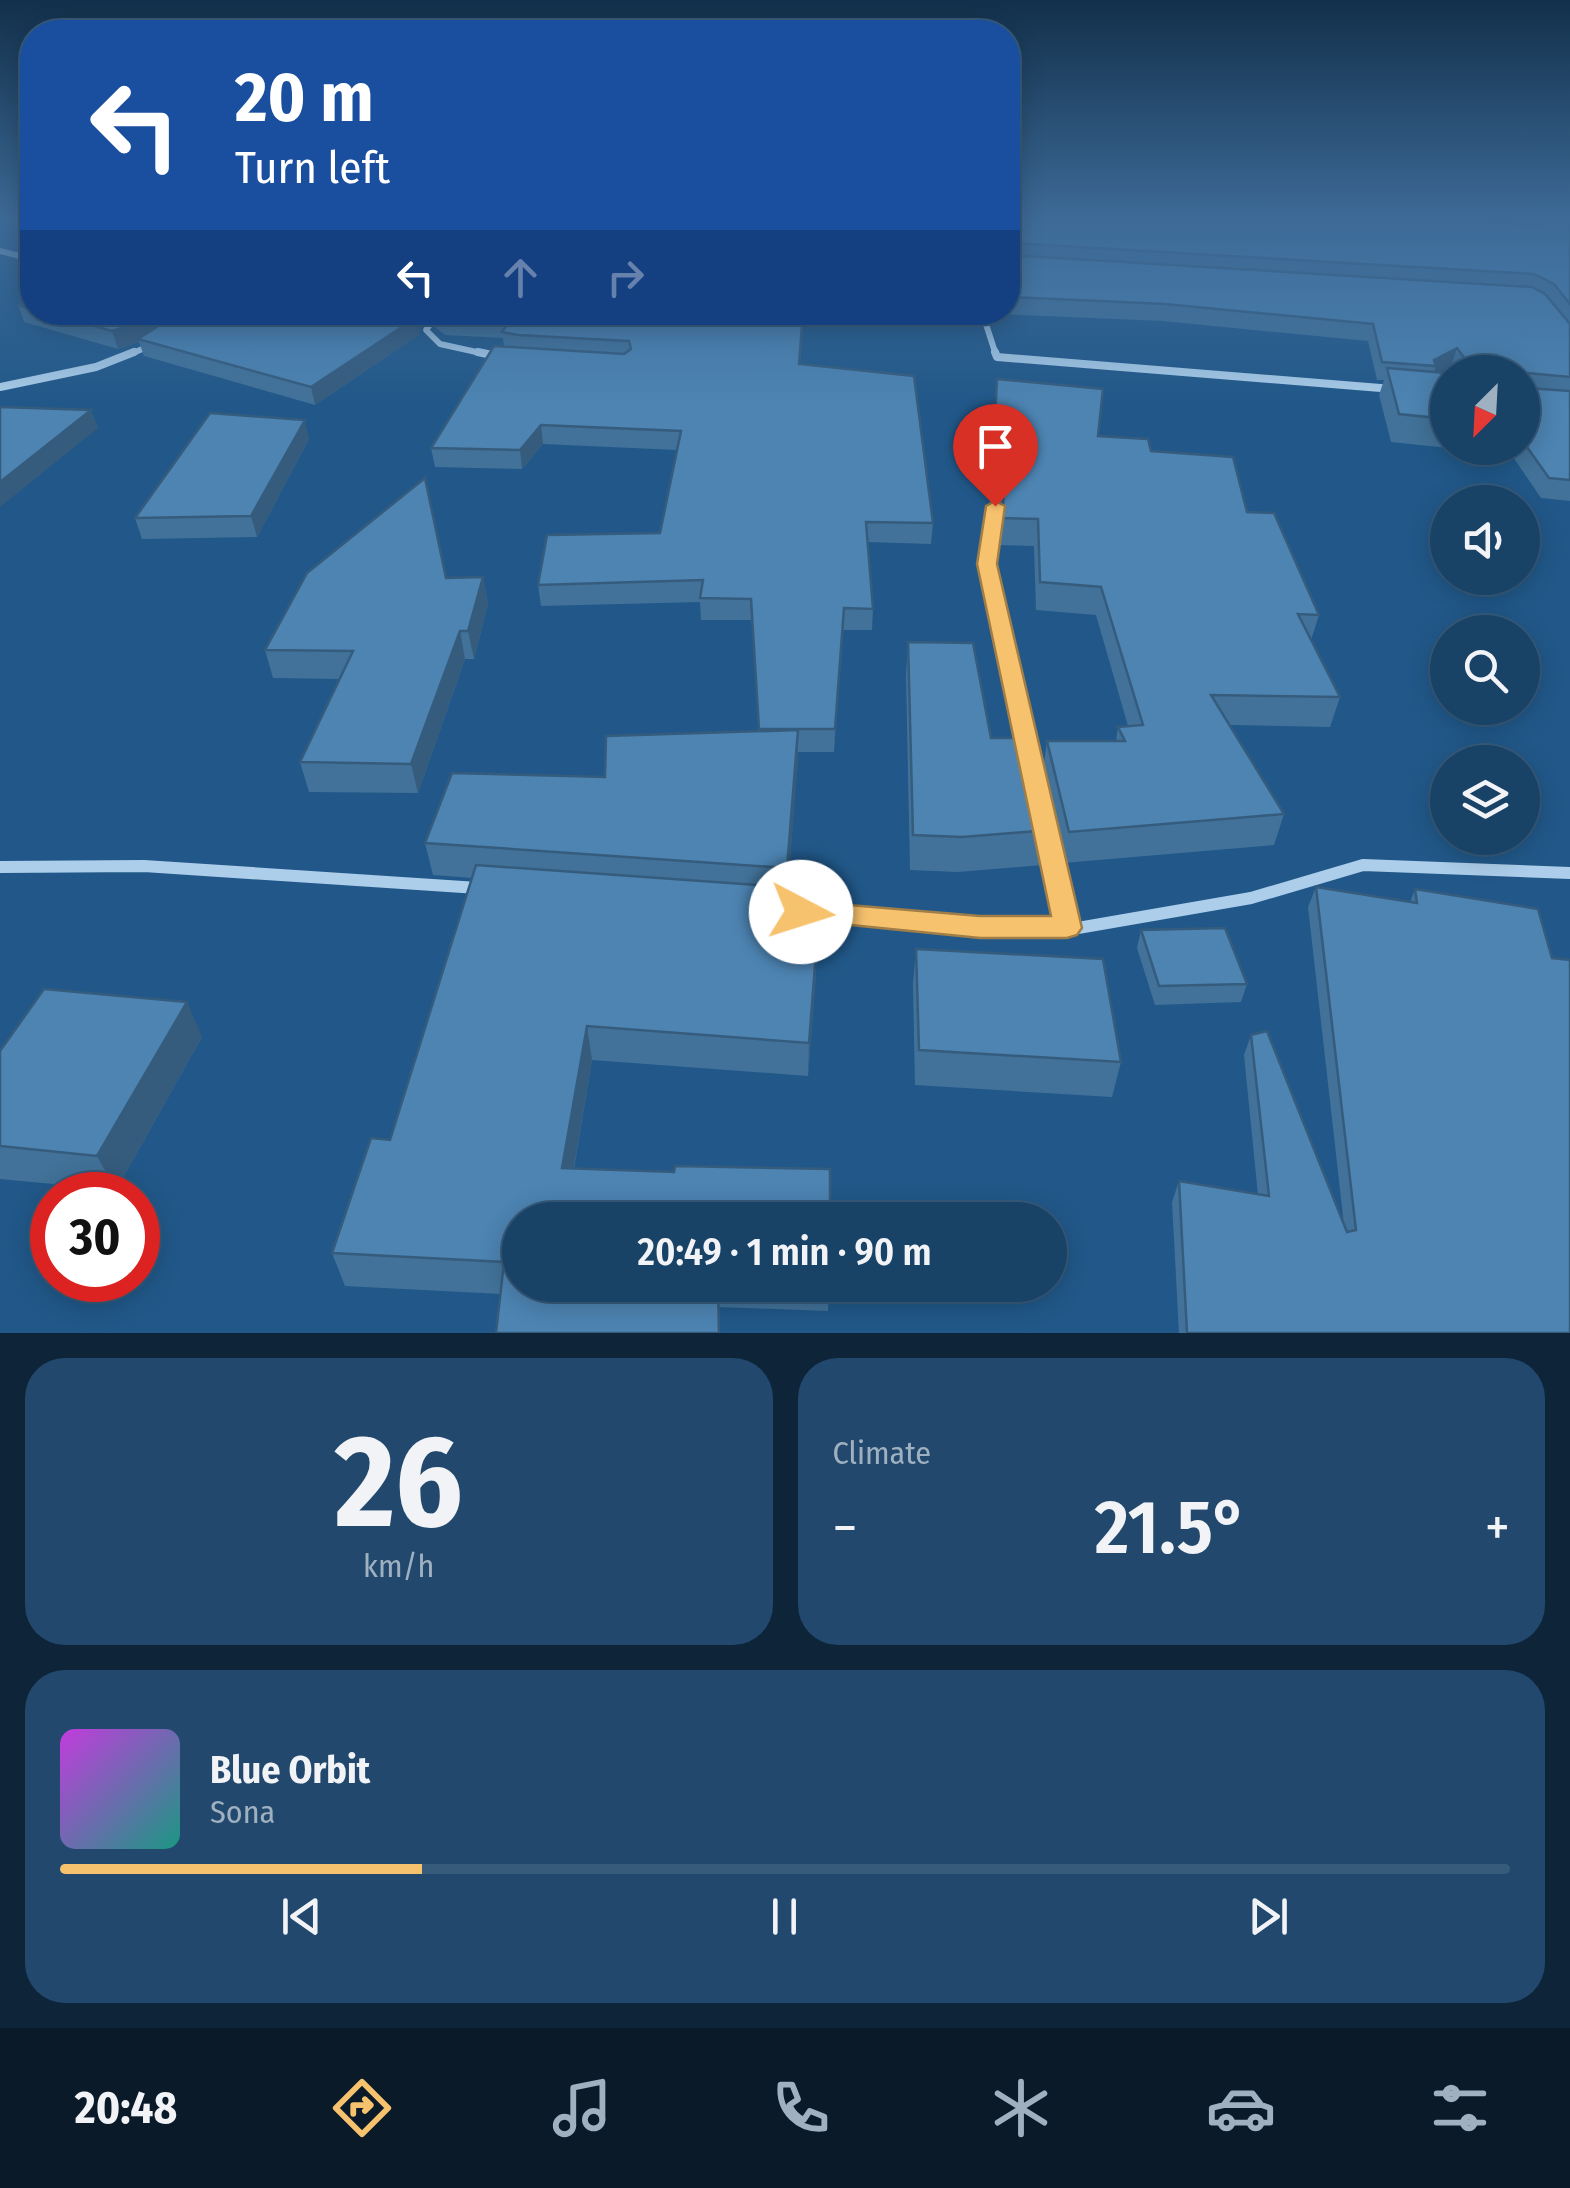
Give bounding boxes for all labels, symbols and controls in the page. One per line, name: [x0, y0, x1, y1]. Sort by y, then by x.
text: 20 m: [235, 56, 374, 140]
icon: left: [70, 60, 200, 190]
text: Turn left: [235, 141, 390, 195]
icon: left: [388, 250, 443, 305]
icon: ahead: [493, 250, 548, 305]
icon: right: [598, 250, 653, 305]
north arrow: [1430, 355, 1540, 465]
map controls: [1430, 355, 1540, 855]
pin: [953, 404, 1038, 507]
icon: arrive: [968, 419, 1023, 474]
button: sound: [1430, 485, 1540, 595]
button: search: [1430, 615, 1540, 725]
button: layers: [1430, 745, 1540, 855]
position arrow: [749, 860, 853, 964]
speed limit sign: 30: [30, 1172, 160, 1302]
text: 20:49 · 1 min · 90 m: [638, 1229, 931, 1275]
text: 26: [335, 1404, 463, 1560]
text: Climate: [833, 1434, 931, 1472]
text: 21.5°: [1095, 1483, 1247, 1573]
text: −: [833, 1495, 857, 1561]
text: +: [1485, 1495, 1510, 1561]
text: km/h: [363, 1547, 434, 1585]
text: Blue Orbit: [210, 1747, 370, 1793]
text: Sona: [210, 1793, 275, 1831]
icon: previous: [274, 1889, 329, 1944]
icon: pause: [757, 1889, 812, 1944]
icon: next: [1241, 1889, 1296, 1944]
icon: directions: [327, 2073, 397, 2143]
icon: music: [547, 2073, 617, 2143]
icon: phone: [766, 2073, 836, 2143]
icon: climate: [986, 2073, 1056, 2143]
icon: car: [1206, 2073, 1276, 2143]
icon: filters: [1425, 2073, 1495, 2143]
text: 20:48: [75, 2081, 177, 2135]

